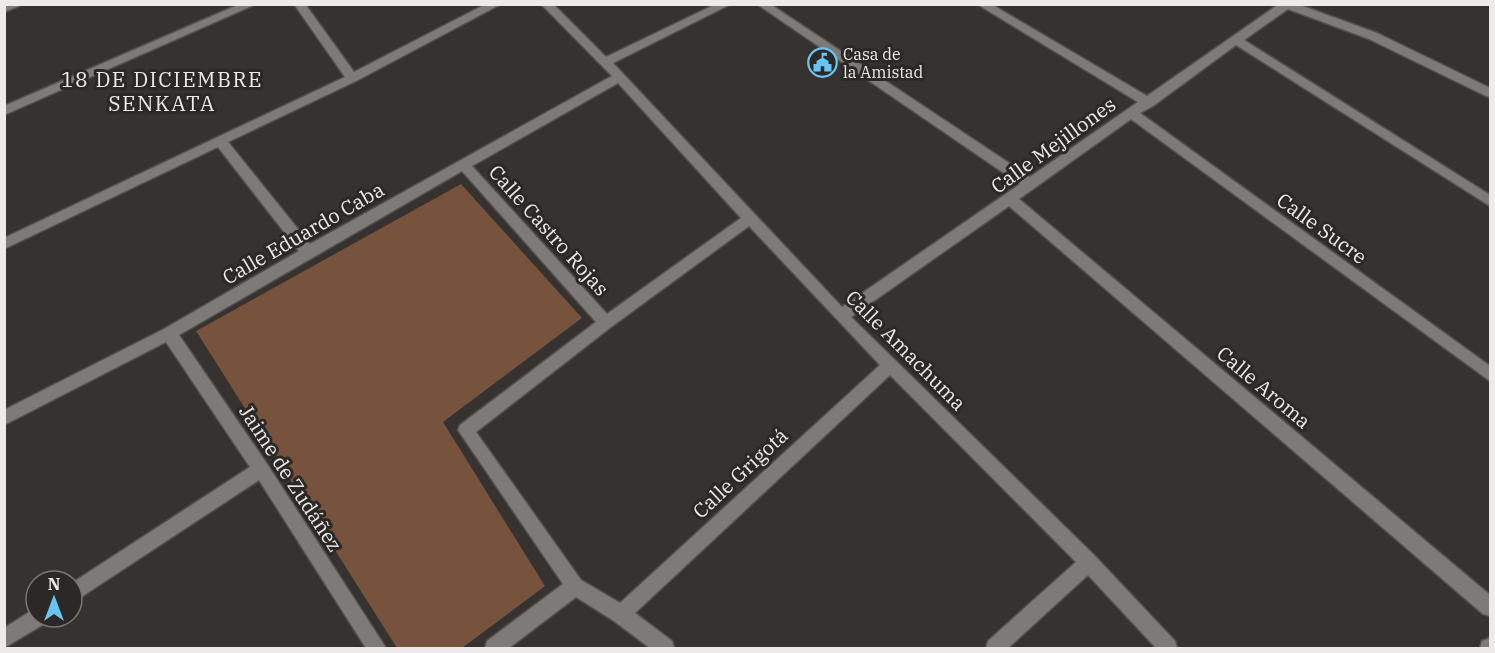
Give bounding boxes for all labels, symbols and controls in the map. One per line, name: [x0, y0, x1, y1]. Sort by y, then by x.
place label: Casa de la Amistad: [843, 44, 924, 82]
public building icon: Casa de la Amistad: [806, 47, 838, 79]
district label: 18 DE DICIEMBRE SENKATA: [61, 65, 263, 117]
street label: Calle Mejillones: [985, 91, 1121, 199]
street label: Calle Castro Rojas: [483, 159, 615, 301]
street label: Calle Eduardo Caba: [217, 176, 389, 290]
street label: Calle Sucre: [1272, 186, 1372, 270]
street label: Calle Amachuma: [840, 284, 972, 416]
street label: Calle Aroma: [1211, 340, 1317, 434]
street label: Jaime de Zudáñez: [233, 399, 349, 557]
street label: Calle Grigotá: [687, 422, 793, 524]
north arrow: [24, 569, 84, 629]
text: N: [48, 574, 60, 594]

